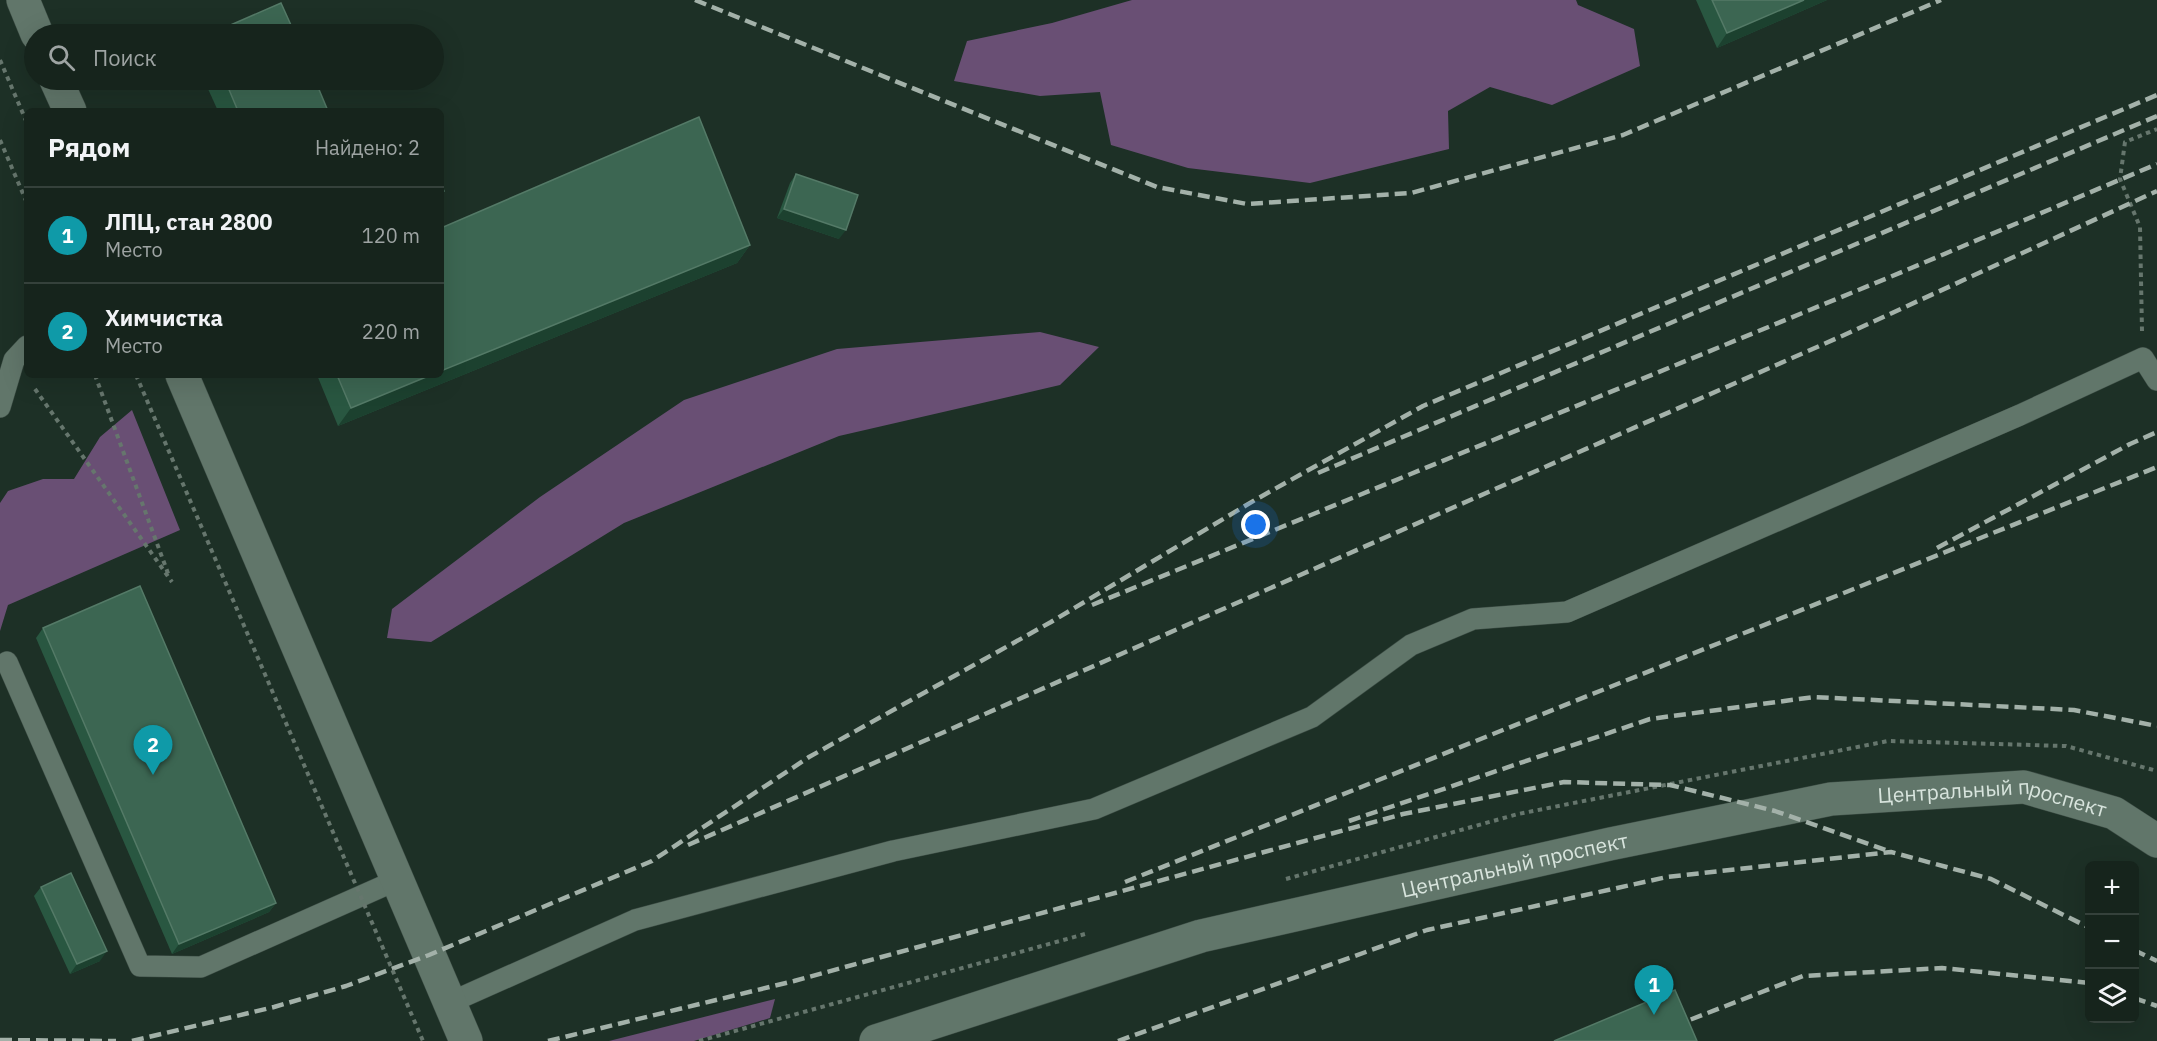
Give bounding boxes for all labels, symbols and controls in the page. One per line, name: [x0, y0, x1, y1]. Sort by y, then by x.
search box: [24, 24, 444, 90]
icon: search: [45, 41, 78, 74]
text: Поиск: [93, 43, 157, 72]
text: Рядом: [48, 130, 130, 164]
text: Найдено: 2: [315, 134, 420, 161]
text: ЛПЦ, стан 2800: [105, 207, 273, 236]
text: 1: [62, 222, 74, 249]
text: 120 m: [362, 222, 420, 249]
text: Место: [105, 236, 163, 263]
text: Химчистка: [105, 303, 223, 332]
text: 2: [62, 318, 74, 345]
text: 220 m: [362, 318, 420, 345]
text: Место: [105, 332, 163, 359]
your location: [1241, 510, 1270, 539]
pin: 2: [134, 726, 172, 775]
street label: Центральный проспект: [1877, 772, 2110, 823]
street label: Центральный проспект: [1398, 826, 1631, 904]
map controls: [2085, 861, 2139, 1023]
button: +: [2085, 861, 2139, 915]
button: −: [2085, 915, 2139, 969]
pin: 1: [1634, 966, 1674, 1015]
button: layers: [2085, 969, 2139, 1023]

